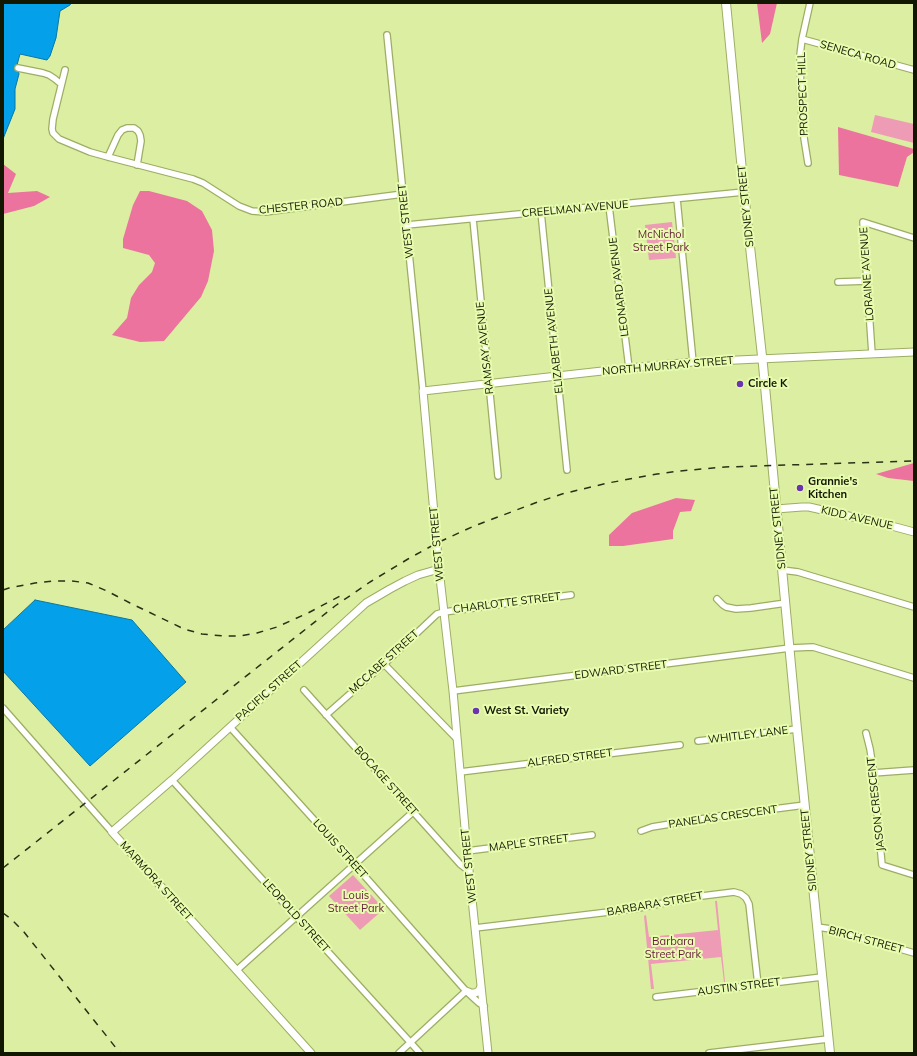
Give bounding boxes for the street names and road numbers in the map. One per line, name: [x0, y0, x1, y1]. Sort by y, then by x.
street label: SENECA ROAD: [818, 38, 898, 72]
street label: PROSPECT HILL: [795, 52, 811, 136]
street label: SIDNEY STREET: [735, 164, 757, 248]
street label: WEST STREET: [396, 183, 416, 259]
street label: CHESTER ROAD: [258, 195, 344, 217]
street label: CREELMAN AVENUE: [521, 198, 629, 220]
street label: LORAINE AVENUE: [857, 226, 877, 322]
street label: LEONARD AVENUE: [606, 236, 632, 338]
street label: ELIZABETH AVENUE: [542, 288, 566, 394]
street label: RAMSAY AVENUE: [474, 301, 496, 395]
street label: NORTH MURRAY STREET: [602, 354, 734, 378]
street label: SIDNEY STREET: [767, 486, 789, 570]
street label: KIDD AVENUE: [820, 503, 894, 533]
street label: WEST STREET: [427, 506, 447, 582]
street label: CHARLOTTE STREET: [452, 590, 562, 616]
street label: MCCABE STREET: [346, 627, 422, 697]
street label: PACIFIC STREET: [233, 658, 305, 724]
street label: EDWARD STREET: [574, 658, 668, 682]
street label: WHITLEY LANE: [707, 724, 789, 746]
street label: BOCAGE STREET: [351, 744, 421, 818]
street label: ALFRED STREET: [527, 746, 613, 770]
street label: JASON CRESCENT: [864, 756, 888, 852]
street label: PANELAS CRESCENT: [668, 803, 778, 831]
street label: SIDNEY STREET: [798, 808, 820, 892]
street label: LOUIS STREET: [310, 817, 370, 881]
street label: WEST STREET: [459, 828, 479, 904]
street label: MAPLE STREET: [488, 832, 570, 854]
street label: MARMORA STREET: [117, 839, 195, 923]
street label: LEOPOLD STREET: [260, 877, 332, 955]
street label: BARBARA STREET: [606, 889, 704, 919]
street label: BIRCH STREET: [827, 924, 905, 956]
street label: AUSTIN STREET: [697, 975, 781, 999]

